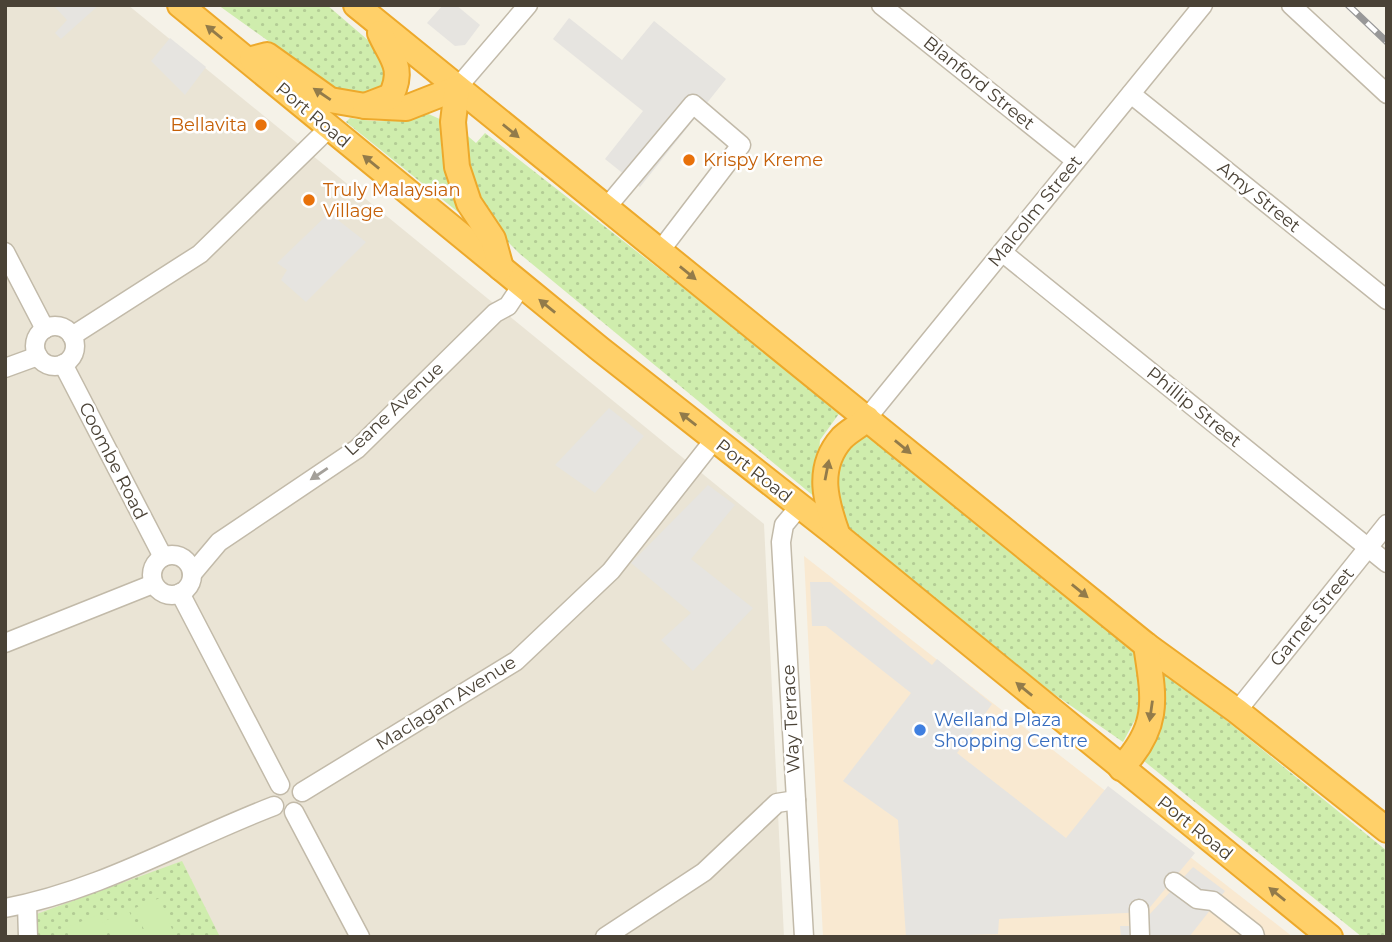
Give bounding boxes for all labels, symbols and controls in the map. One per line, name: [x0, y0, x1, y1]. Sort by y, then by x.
one-way arrow: [205, 25, 223, 40]
street label: Blanford Street: [919, 31, 1039, 135]
street label: Port Road: [271, 77, 355, 153]
one-way arrow: [313, 87, 331, 101]
place label: Bellavita: [170, 114, 247, 136]
marker: Bellavita: [253, 117, 269, 133]
one-way arrow: [502, 123, 519, 138]
place label: Krispy Kreme: [703, 149, 823, 171]
street label: Malcolm Street: [983, 151, 1087, 271]
marker: Krispy Kreme: [681, 152, 697, 168]
one-way arrow: [362, 155, 379, 170]
street label: Amy Street: [1213, 157, 1305, 237]
place label: Truly Malaysian Village: [323, 179, 461, 222]
marker: Truly Malaysian Village: [301, 192, 317, 208]
one-way arrow: [678, 266, 696, 281]
one-way arrow: [539, 298, 557, 313]
street label: Leane Avenue: [340, 357, 448, 460]
street label: Phillip Street: [1142, 362, 1246, 452]
street label: Coombe Road: [74, 399, 152, 523]
one-way arrow: [680, 411, 698, 426]
street label: Port Road: [712, 434, 796, 508]
one-way arrow: [895, 439, 912, 454]
one-way arrow: [822, 459, 833, 481]
one-way arrow: [309, 468, 328, 481]
street label: Garnet Street: [1265, 563, 1359, 671]
one-way arrow: [1070, 583, 1088, 598]
street label: Maclagan Avenue: [372, 651, 520, 755]
street label: Way Terrace: [777, 664, 805, 774]
one-way arrow: [1015, 681, 1033, 696]
one-way arrow: [1145, 700, 1156, 722]
place label: Welland Plaza Shopping Centre: [934, 709, 1088, 752]
marker: Welland Plaza Shopping Centre: [912, 722, 928, 738]
street label: Port Road: [1153, 791, 1237, 865]
one-way arrow: [1268, 886, 1286, 901]

